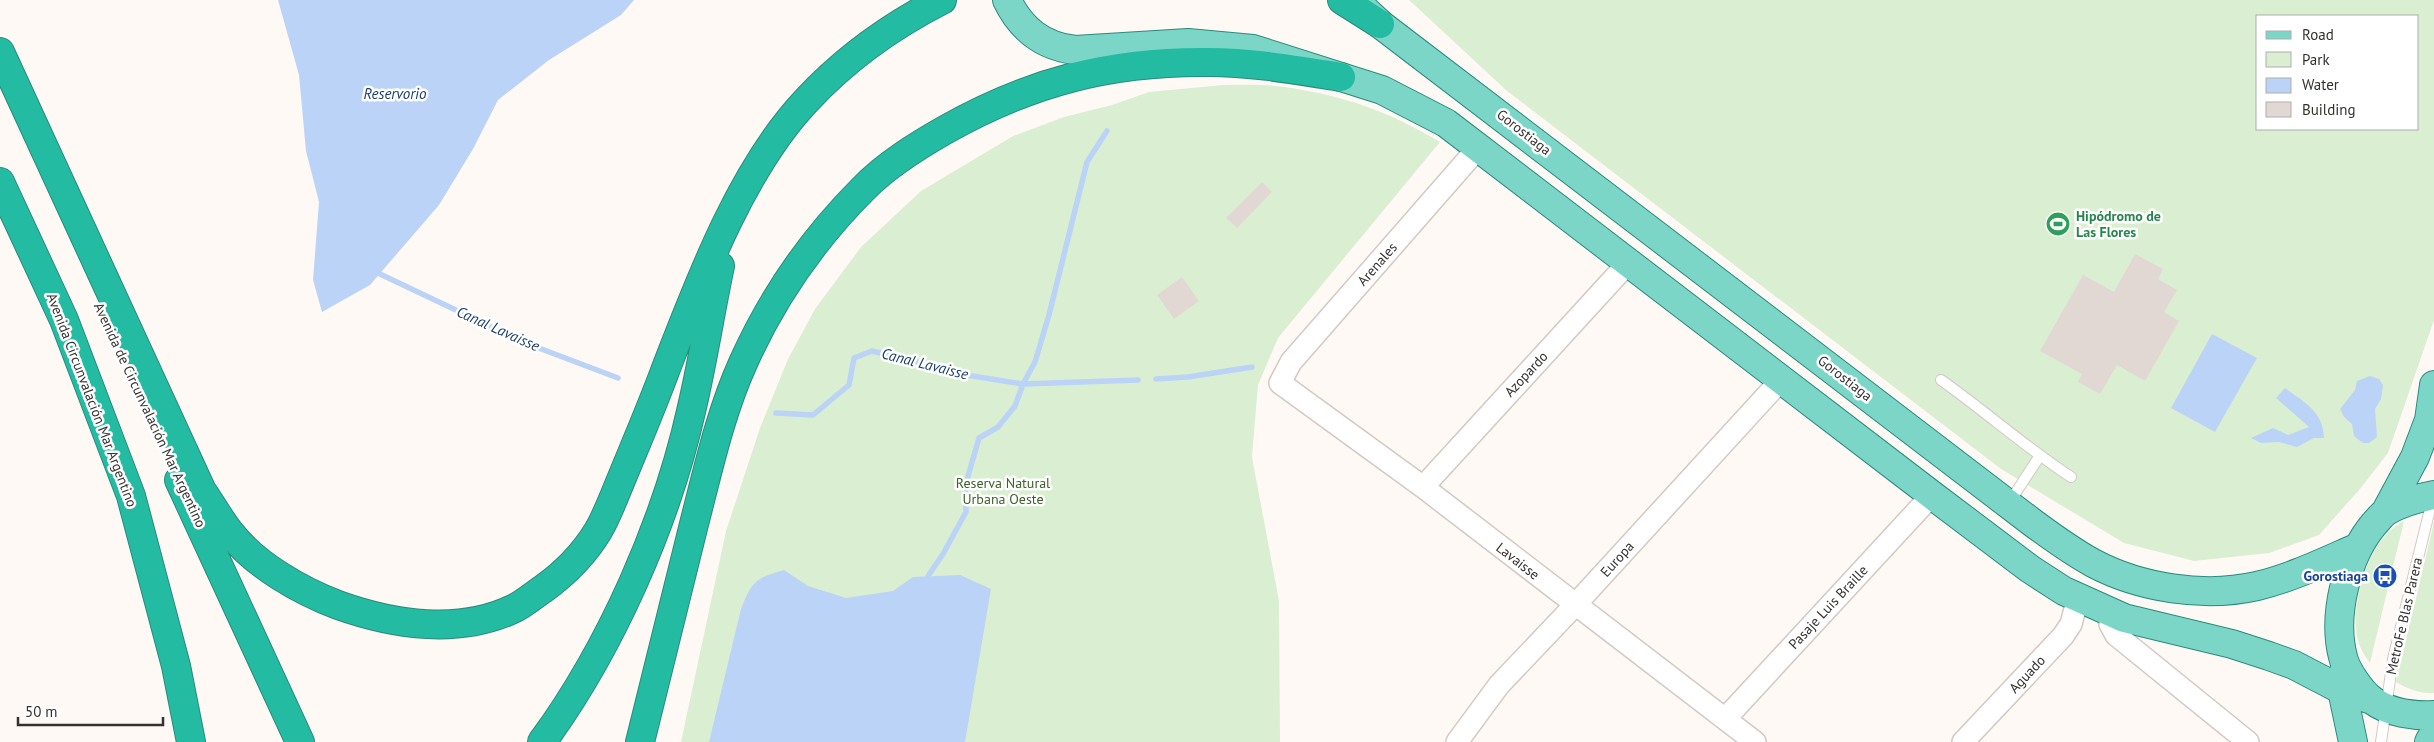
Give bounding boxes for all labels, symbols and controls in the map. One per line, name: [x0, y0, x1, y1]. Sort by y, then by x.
legend: [2256, 15, 2419, 130]
text: Road: [2302, 25, 2334, 44]
text: Park: [2302, 50, 2330, 69]
text: Water: [2302, 75, 2339, 94]
water label: Reservorio: [364, 84, 426, 103]
text: Building: [2302, 100, 2356, 119]
street label: Gorostiaga: [1493, 105, 1555, 159]
place label: Hipódromo de Las Flores: [2076, 207, 2161, 241]
sports icon: Hipódromo de Las Flores: [2045, 211, 2071, 237]
street label: Arenales: [1353, 238, 1401, 289]
street label: Avenida Circunvalación Mar Argentino: [43, 290, 141, 510]
street label: Avenida de Circunvalación Mar Argentino: [90, 300, 210, 530]
water label: Canal Lavaisse: [454, 302, 543, 355]
water label: Canal Lavaisse: [880, 344, 971, 383]
street label: Azopardo: [1500, 347, 1552, 401]
street label: Gorostiaga: [1814, 351, 1876, 405]
park label: Reserva Natural Urbana Oeste: [956, 474, 1050, 508]
street label: Europa: [1596, 537, 1638, 581]
street label: Lavaisse: [1493, 538, 1543, 584]
street label: MetroFe Blas Parera: [2382, 555, 2426, 676]
street label: Pasaje Luis Braille: [1784, 561, 1872, 653]
bus stop icon: Gorostiaga: [2372, 563, 2398, 589]
place label: Gorostiaga: [2304, 567, 2368, 585]
street label: Aguado: [2005, 651, 2049, 697]
scale bar: [18, 694, 162, 726]
text: 50 m: [25, 702, 58, 721]

